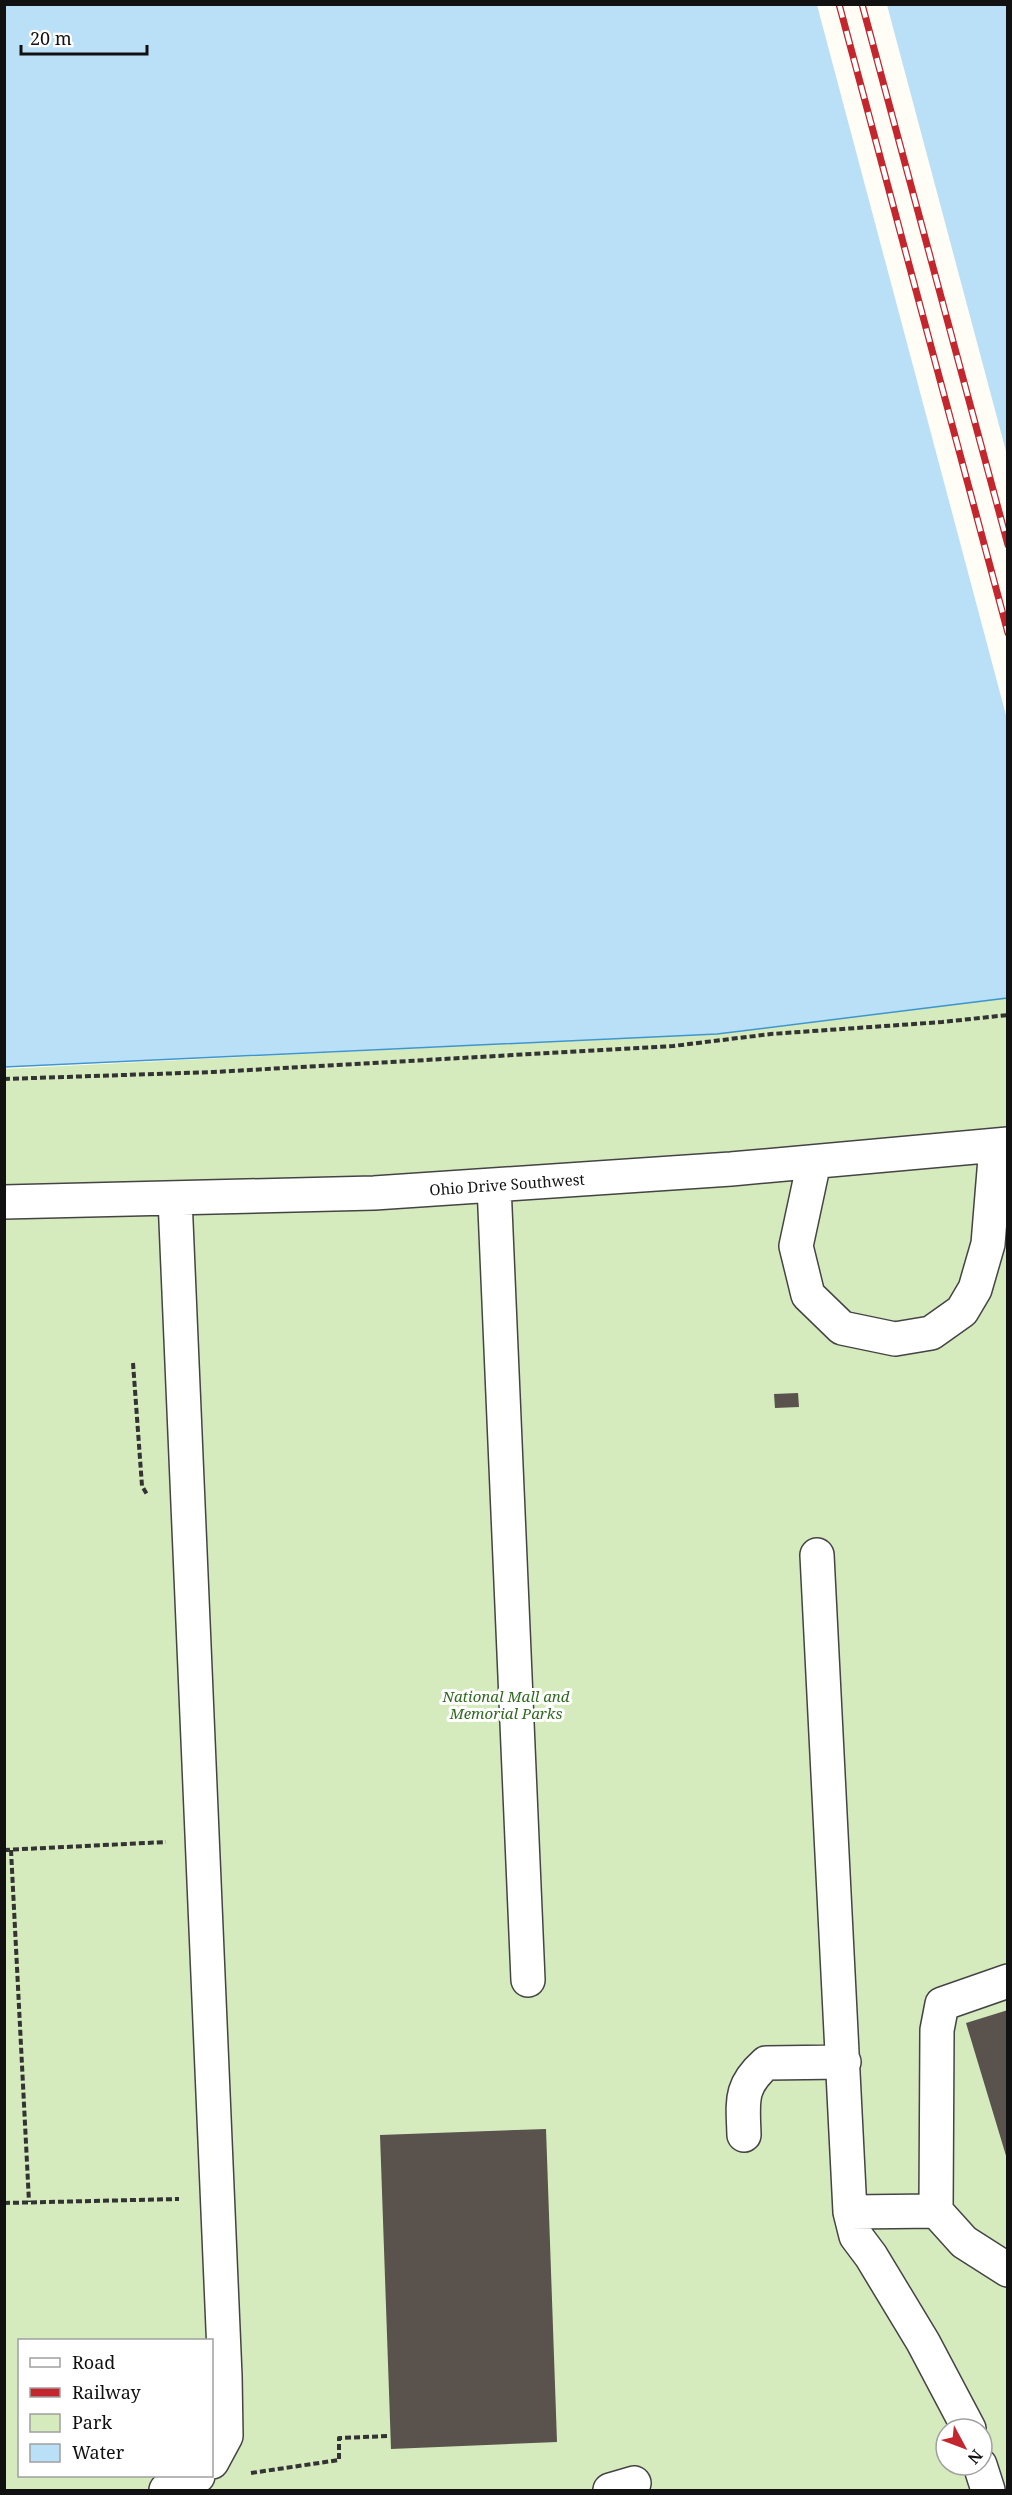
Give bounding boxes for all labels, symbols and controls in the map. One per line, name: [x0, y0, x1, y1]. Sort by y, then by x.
scale bar: [21, 18, 147, 56]
text: 20 m: [30, 26, 72, 50]
street label: Ohio Drive Southwest: [429, 1169, 585, 1199]
park label: National Mall and Memorial Parks: [441, 1686, 570, 1723]
legend: [18, 2339, 213, 2477]
text: Road: [72, 2350, 115, 2374]
text: Railway: [72, 2380, 142, 2404]
text: Park: [72, 2410, 112, 2434]
north arrow: [934, 2417, 994, 2477]
text: Water: [72, 2440, 125, 2464]
text: N: [963, 2445, 988, 2469]

